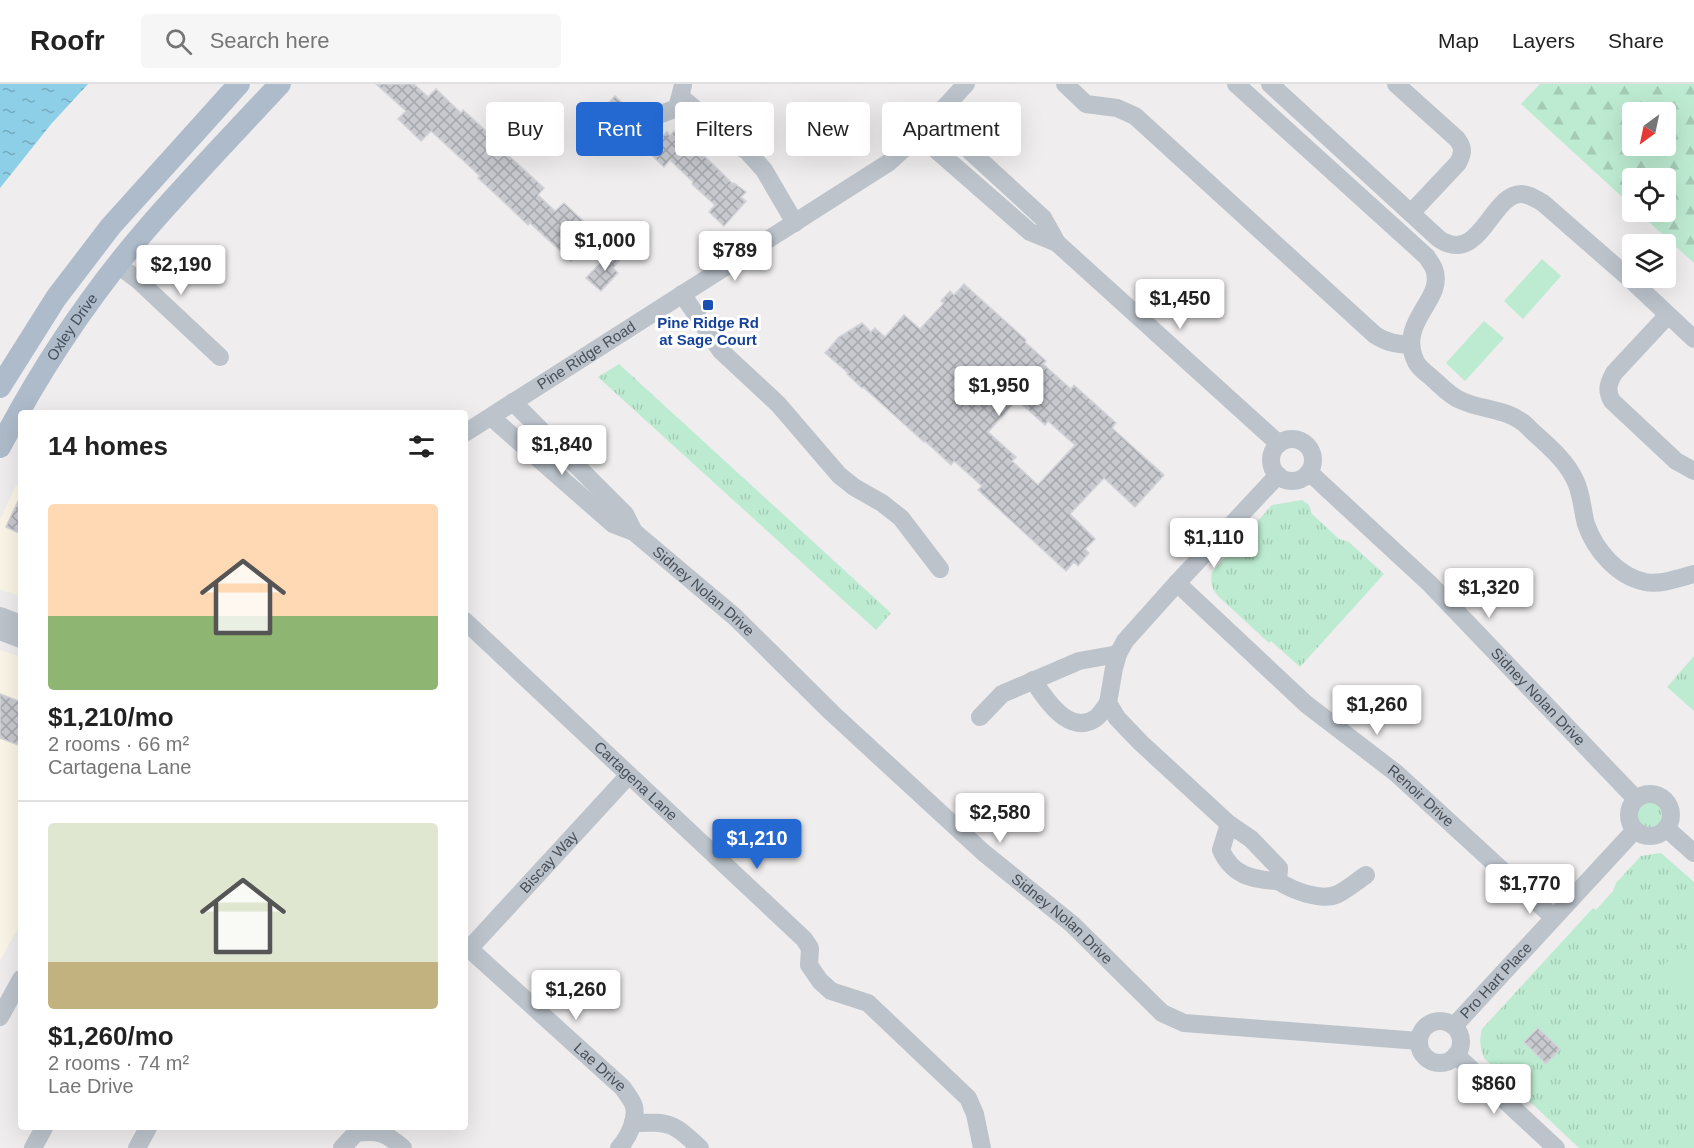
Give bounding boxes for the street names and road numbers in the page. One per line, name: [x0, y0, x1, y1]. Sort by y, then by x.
street label: Oxley Drive: [43, 290, 101, 364]
street label: Pine Ridge Road: [534, 317, 639, 393]
street label: Sidney Nolan Drive: [650, 543, 758, 639]
street label: Sidney Nolan Drive: [1488, 644, 1589, 749]
street label: Cartagena Lane: [591, 738, 681, 824]
street label: Renoir Drive: [1385, 761, 1458, 830]
street label: Biscay Way: [516, 827, 581, 896]
street label: Sidney Nolan Drive: [1008, 870, 1116, 967]
street label: Pro Hart Place: [1456, 938, 1535, 1022]
street label: Lae Drive: [571, 1039, 630, 1095]

